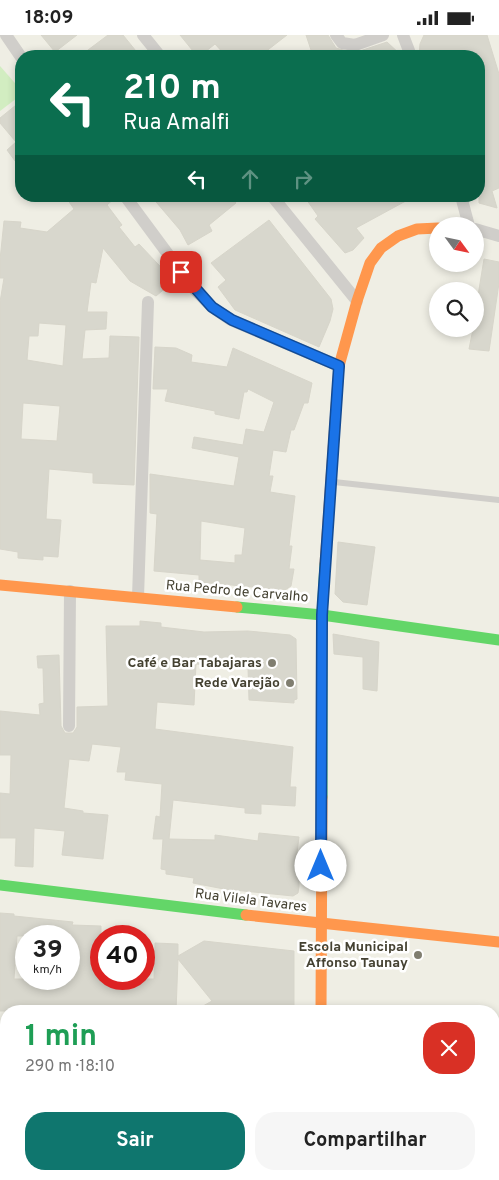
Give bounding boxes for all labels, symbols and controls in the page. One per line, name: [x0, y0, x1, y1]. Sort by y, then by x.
text: 18:09: [25, 6, 73, 30]
text: 210 m: [123, 67, 221, 111]
icon: left: [40, 70, 105, 135]
text: Rua Amalfi: [123, 110, 230, 137]
icon: left: [183, 165, 211, 193]
icon: ahead: [236, 165, 264, 193]
icon: right: [289, 165, 317, 193]
north arrow: [429, 217, 484, 273]
map controls: [429, 217, 484, 337]
pin: [160, 251, 202, 293]
icon: arrive: [167, 258, 195, 286]
button: search: [429, 282, 484, 337]
street label: Rua Pedro de Carvalho: [165, 577, 309, 607]
place label: Café e Bar Tabajaras: [127, 655, 262, 672]
marker: Café e Bar Tabajaras: [266, 657, 278, 669]
place label: Rede Varejão: [195, 675, 280, 692]
marker: Rede Varejão: [284, 677, 296, 689]
position arrow: [294, 839, 346, 891]
street label: Rua Vilela Tavares: [194, 886, 308, 916]
speed limit sign: 40: [90, 925, 155, 990]
text: 39: [32, 935, 63, 967]
place label: Escola Municipal Affonso Taunay: [298, 939, 408, 972]
marker: Escola Municipal Affonso Taunay: [412, 949, 424, 961]
text: km/h: [33, 962, 62, 978]
text: 1 min: [25, 1019, 97, 1056]
button: close: [423, 1022, 475, 1074]
text: 290 m · 18:10: [25, 1057, 115, 1077]
button: Sair: [25, 1112, 245, 1170]
button: Compartilhar: [255, 1112, 475, 1170]

